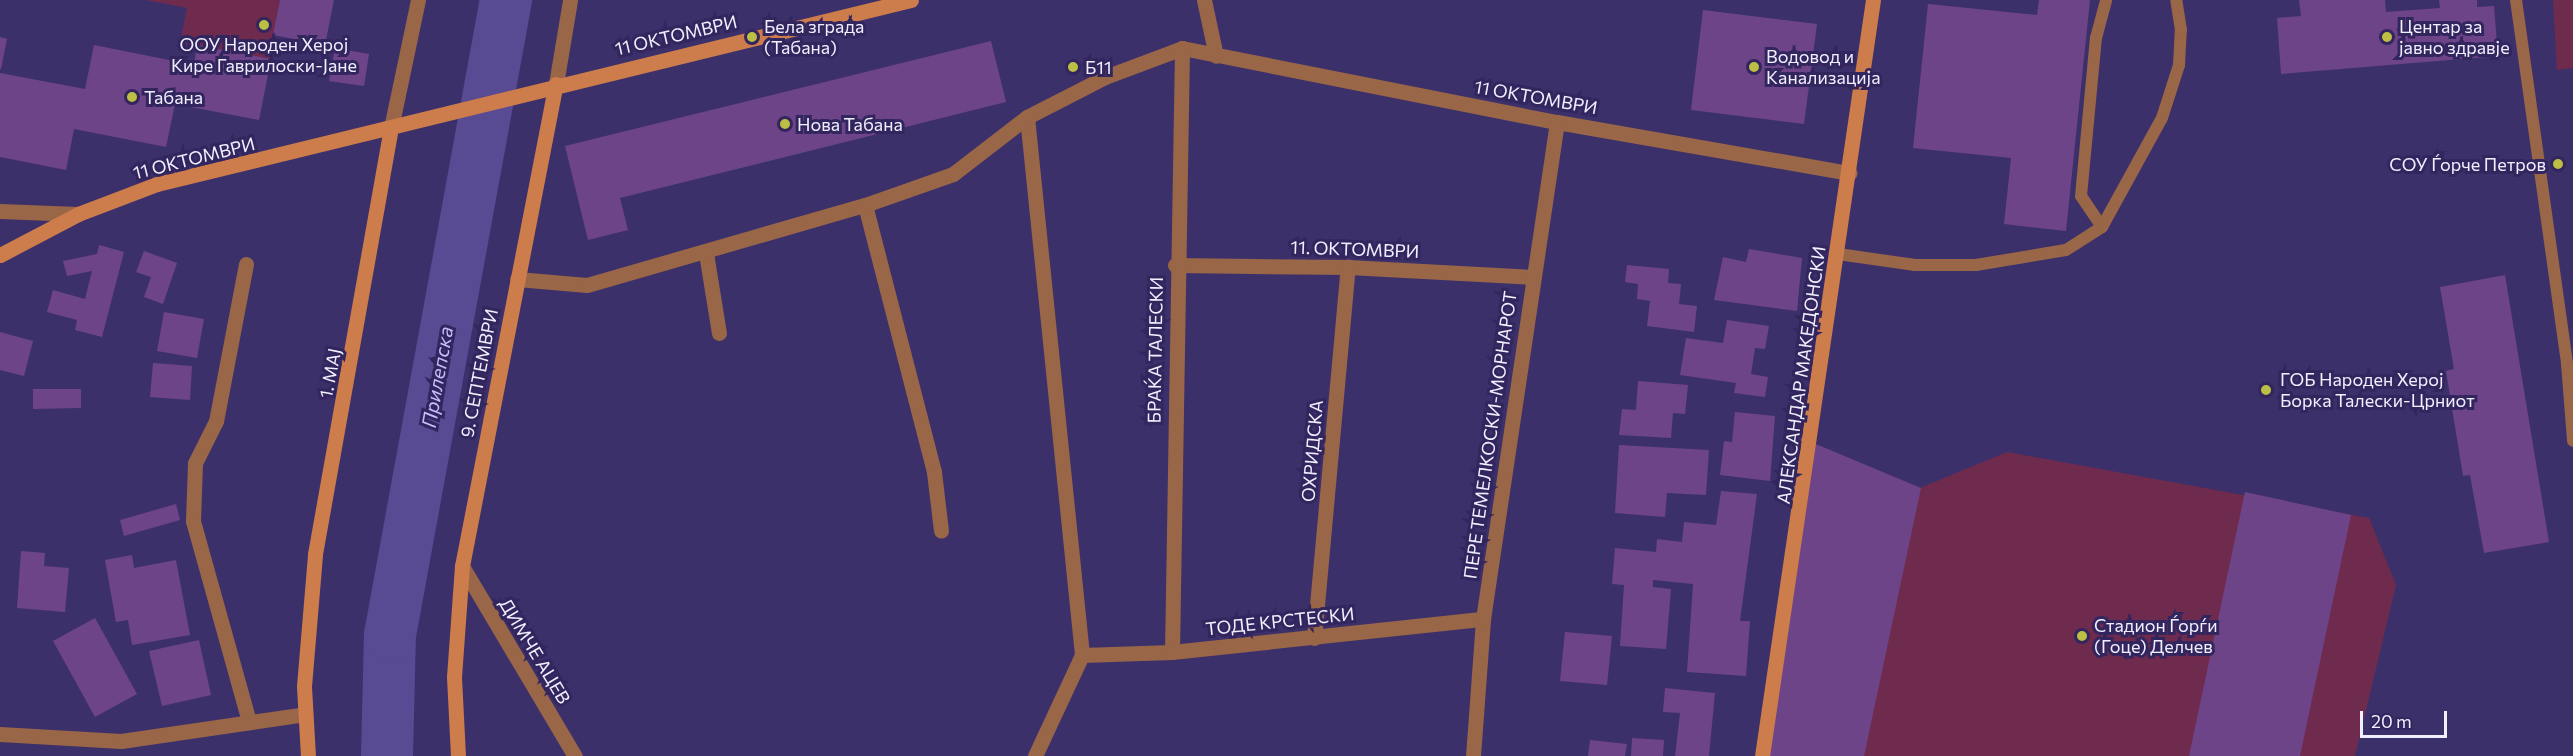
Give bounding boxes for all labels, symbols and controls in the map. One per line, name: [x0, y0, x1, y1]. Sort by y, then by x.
street label: 11 ОКТОМВРИ: [613, 10, 739, 60]
place label: Бела зграда (Табана): [764, 16, 864, 58]
place label: Центар за јавно здравје: [2399, 16, 2510, 58]
marker: ООУ Народен Херој Кире Гаврилоски-Јане: [257, 18, 271, 32]
marker: Бела зграда (Табана): [745, 30, 759, 44]
marker: Центар за јавно здравје: [2380, 30, 2394, 44]
place label: ООУ Народен Херој Кире Гаврилоски-Јане: [171, 34, 357, 76]
place label: Водовод и Канализација: [1766, 46, 1880, 88]
place label: Б11: [1085, 56, 1112, 78]
marker: Б11: [1066, 60, 1080, 74]
marker: Водовод и Канализација: [1747, 60, 1761, 74]
street label: 11 ОКТОМВРИ: [1473, 76, 1599, 118]
place label: Табана: [144, 86, 203, 108]
marker: Табана: [125, 90, 139, 104]
place label: Нова Табана: [797, 113, 903, 135]
marker: Нова Табана: [778, 117, 792, 131]
street label: 11 ОКТОМВРИ: [131, 132, 257, 184]
place label: СОУ Ѓорче Петров: [2389, 153, 2546, 175]
marker: СОУ Ѓорче Петров: [2551, 157, 2565, 171]
street label: 11. ОКТОМВРИ: [1290, 236, 1420, 262]
street label: АЛЕКСАНДАР МАКЕДОНСКИ: [1772, 245, 1830, 505]
street label: БРАЌА ТАЛЕСКИ: [1143, 277, 1167, 423]
street label: ПЕРЕ ТЕМЕЛКОСКИ-МОРНАРОТ: [1459, 290, 1521, 580]
street label: 9. СЕПТЕМВРИ: [456, 307, 502, 439]
water label: Прилепска: [416, 324, 458, 430]
street label: 1. МАЈ: [315, 346, 345, 400]
place label: ГОБ Народен Херој Борка Талески-Црниот: [2280, 369, 2475, 412]
marker: ГОБ Народен Херој Борка Талески-Црниот: [2257, 381, 2275, 399]
street label: ОХРИДСКА: [1297, 399, 1327, 503]
street label: ДИМЧЕ АЦЕВ: [495, 594, 575, 708]
street label: ТОДЕ КРСТЕСКИ: [1205, 602, 1355, 640]
place label: Стадион Ѓорѓи (Гоце) Делчев: [2094, 615, 2217, 658]
marker: Стадион Ѓорѓи (Гоце) Делчев: [2075, 629, 2089, 643]
scale bar: [2363, 699, 2450, 737]
text: 20 m: [2371, 710, 2412, 732]

